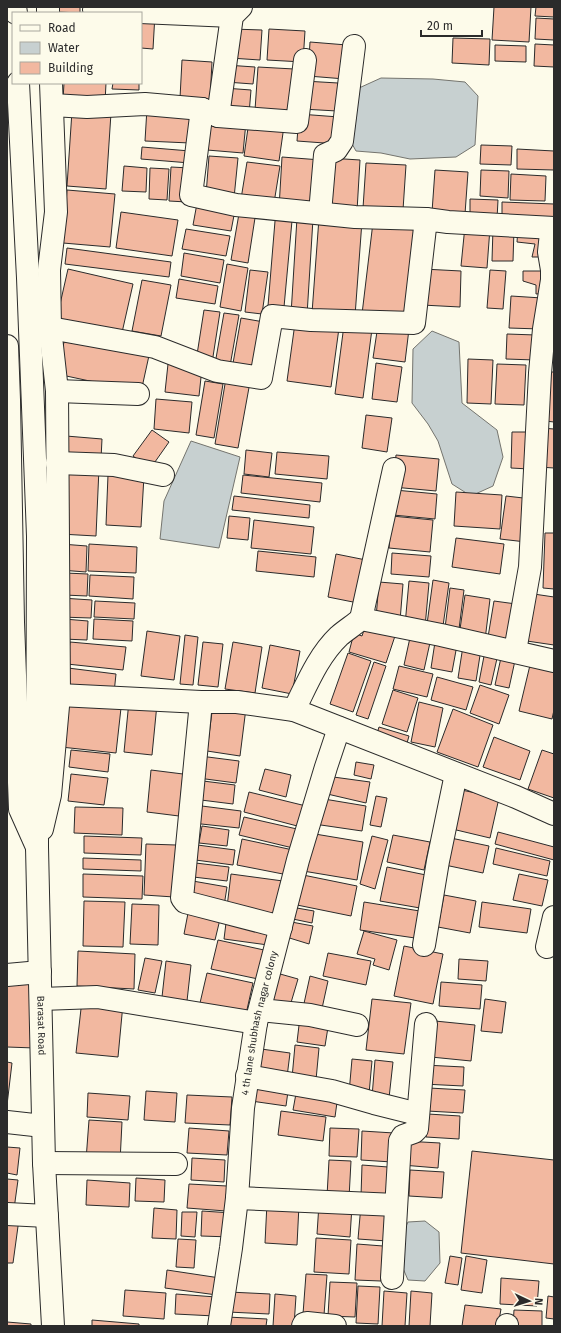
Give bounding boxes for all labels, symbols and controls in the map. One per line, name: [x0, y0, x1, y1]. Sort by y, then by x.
legend: [12, 12, 142, 84]
scale bar: [421, 12, 482, 38]
text: 20 m: [427, 19, 453, 33]
text: Road: [48, 21, 76, 35]
text: Water: [48, 41, 80, 55]
text: Building: [48, 61, 94, 75]
street label: 4 th lane shubhash nagar colony: [239, 950, 280, 1096]
street label: Barasat Road: [34, 995, 48, 1056]
north arrow: [509, 1281, 549, 1321]
text: N: [532, 1298, 545, 1306]

